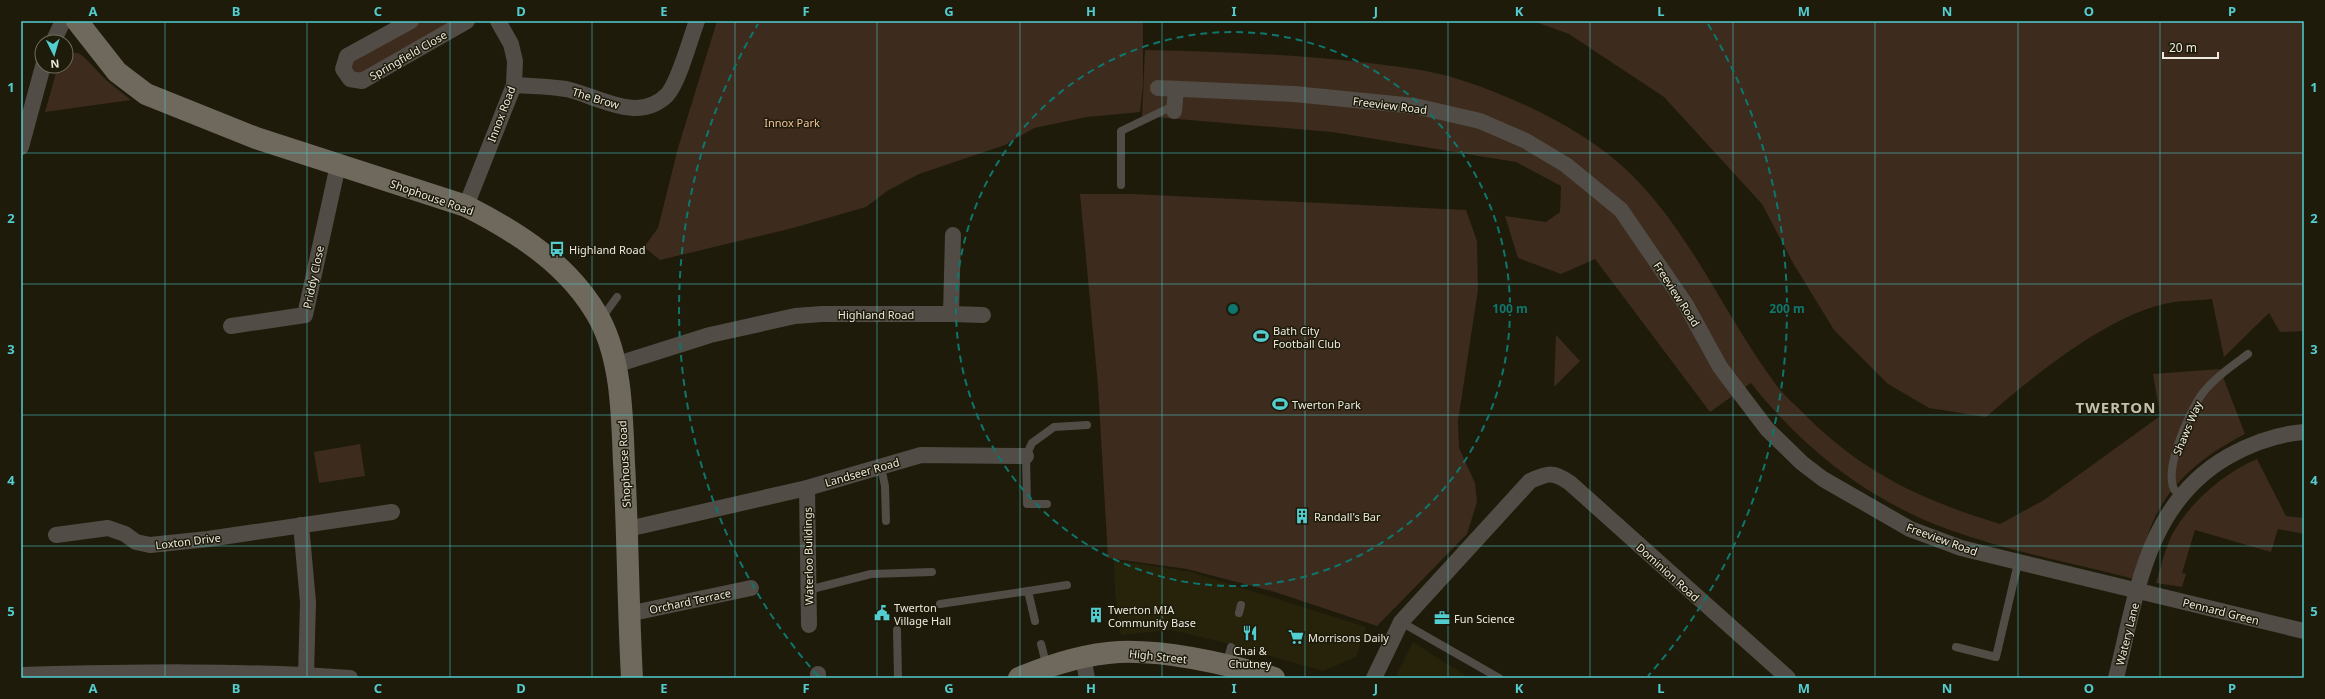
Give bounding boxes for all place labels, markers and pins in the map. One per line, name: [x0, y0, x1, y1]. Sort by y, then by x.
bus stop icon: Highland Road: [548, 240, 566, 258]
place label: Highland Road: [569, 242, 645, 257]
centre of rings: [1226, 302, 1240, 316]
place label: Bath City Football Club: [1273, 323, 1341, 351]
sports icon: Bath City Football Club: [1252, 327, 1270, 345]
sports icon: Twerton Park: [1271, 395, 1289, 413]
place label: Twerton Park: [1292, 397, 1361, 412]
building icon: Randall's Bar: [1293, 507, 1311, 525]
place label: Randall's Bar: [1314, 509, 1381, 524]
place label: Twerton Village Hall: [894, 600, 951, 628]
place label: Twerton MIA Community Base: [1108, 602, 1196, 630]
public building icon: Twerton Village Hall: [873, 604, 891, 622]
building icon: Twerton MIA Community Base: [1087, 606, 1105, 624]
office icon: Fun Science: [1433, 609, 1451, 627]
place label: Fun Science: [1454, 611, 1515, 626]
restaurant icon: Chai & Chutney: [1241, 624, 1259, 642]
supermarket icon: Morrisons Daily: [1287, 628, 1305, 646]
place label: Morrisons Daily: [1308, 630, 1389, 645]
place label: Chai & Chutney: [1229, 643, 1272, 671]

